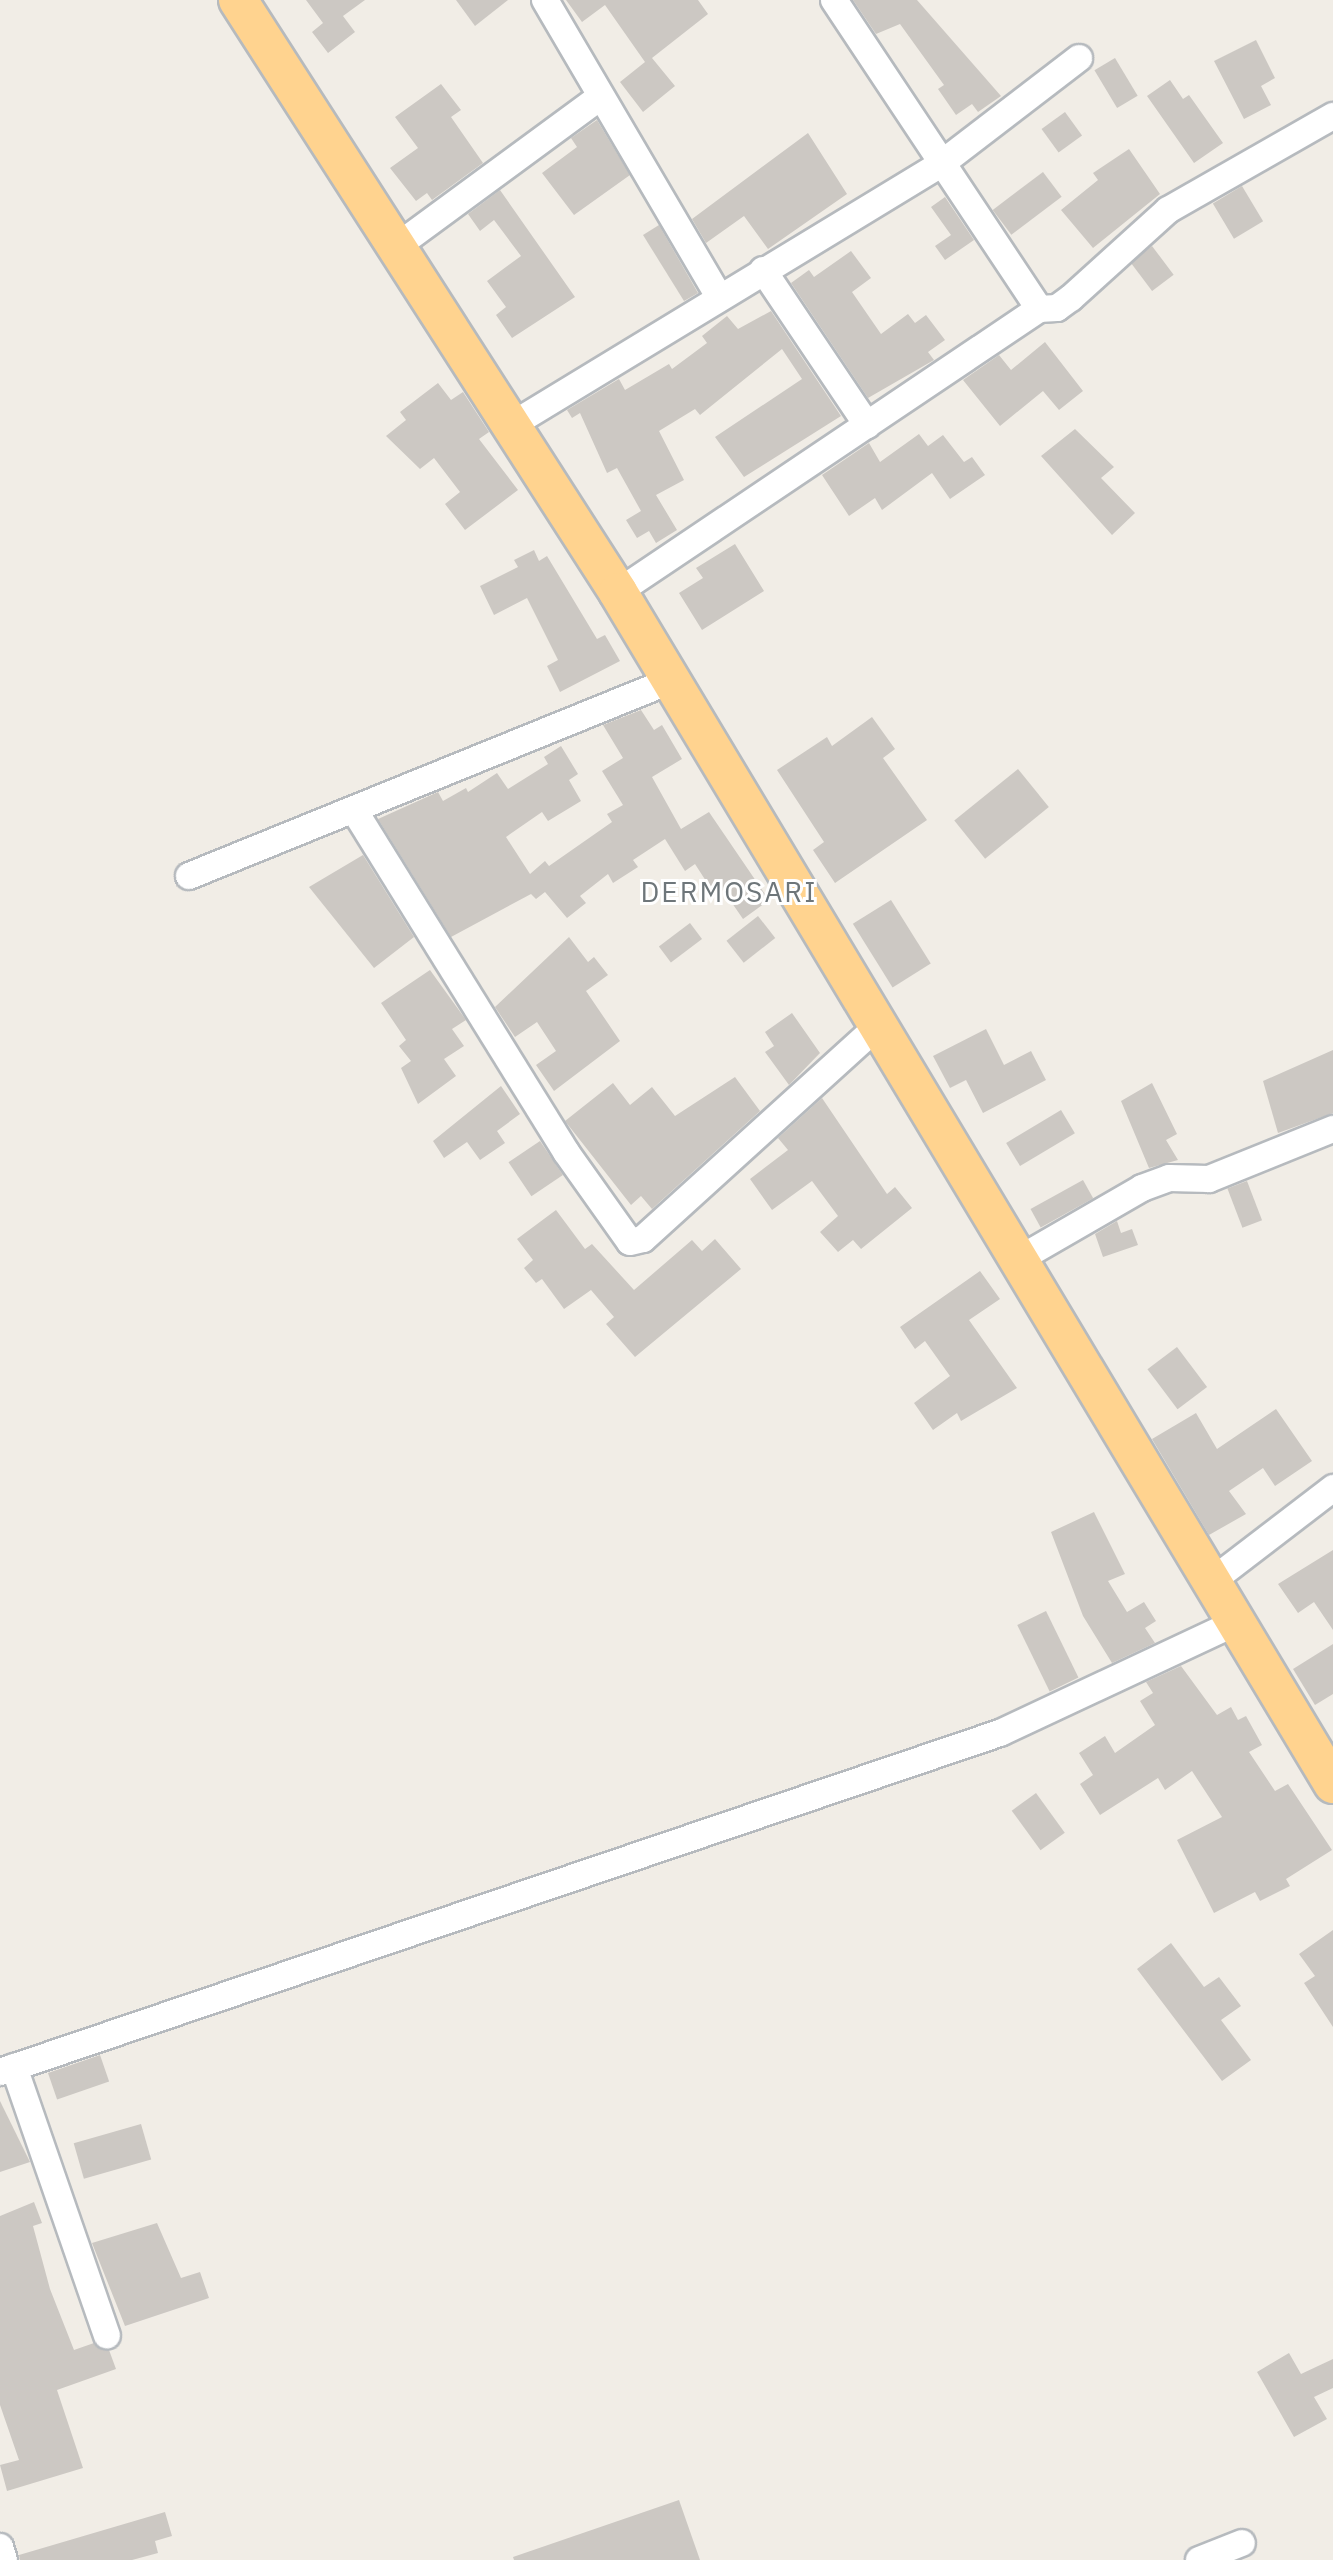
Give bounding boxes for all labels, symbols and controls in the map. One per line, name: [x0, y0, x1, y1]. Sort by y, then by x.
district label: DERMOSARI: [641, 875, 817, 909]

